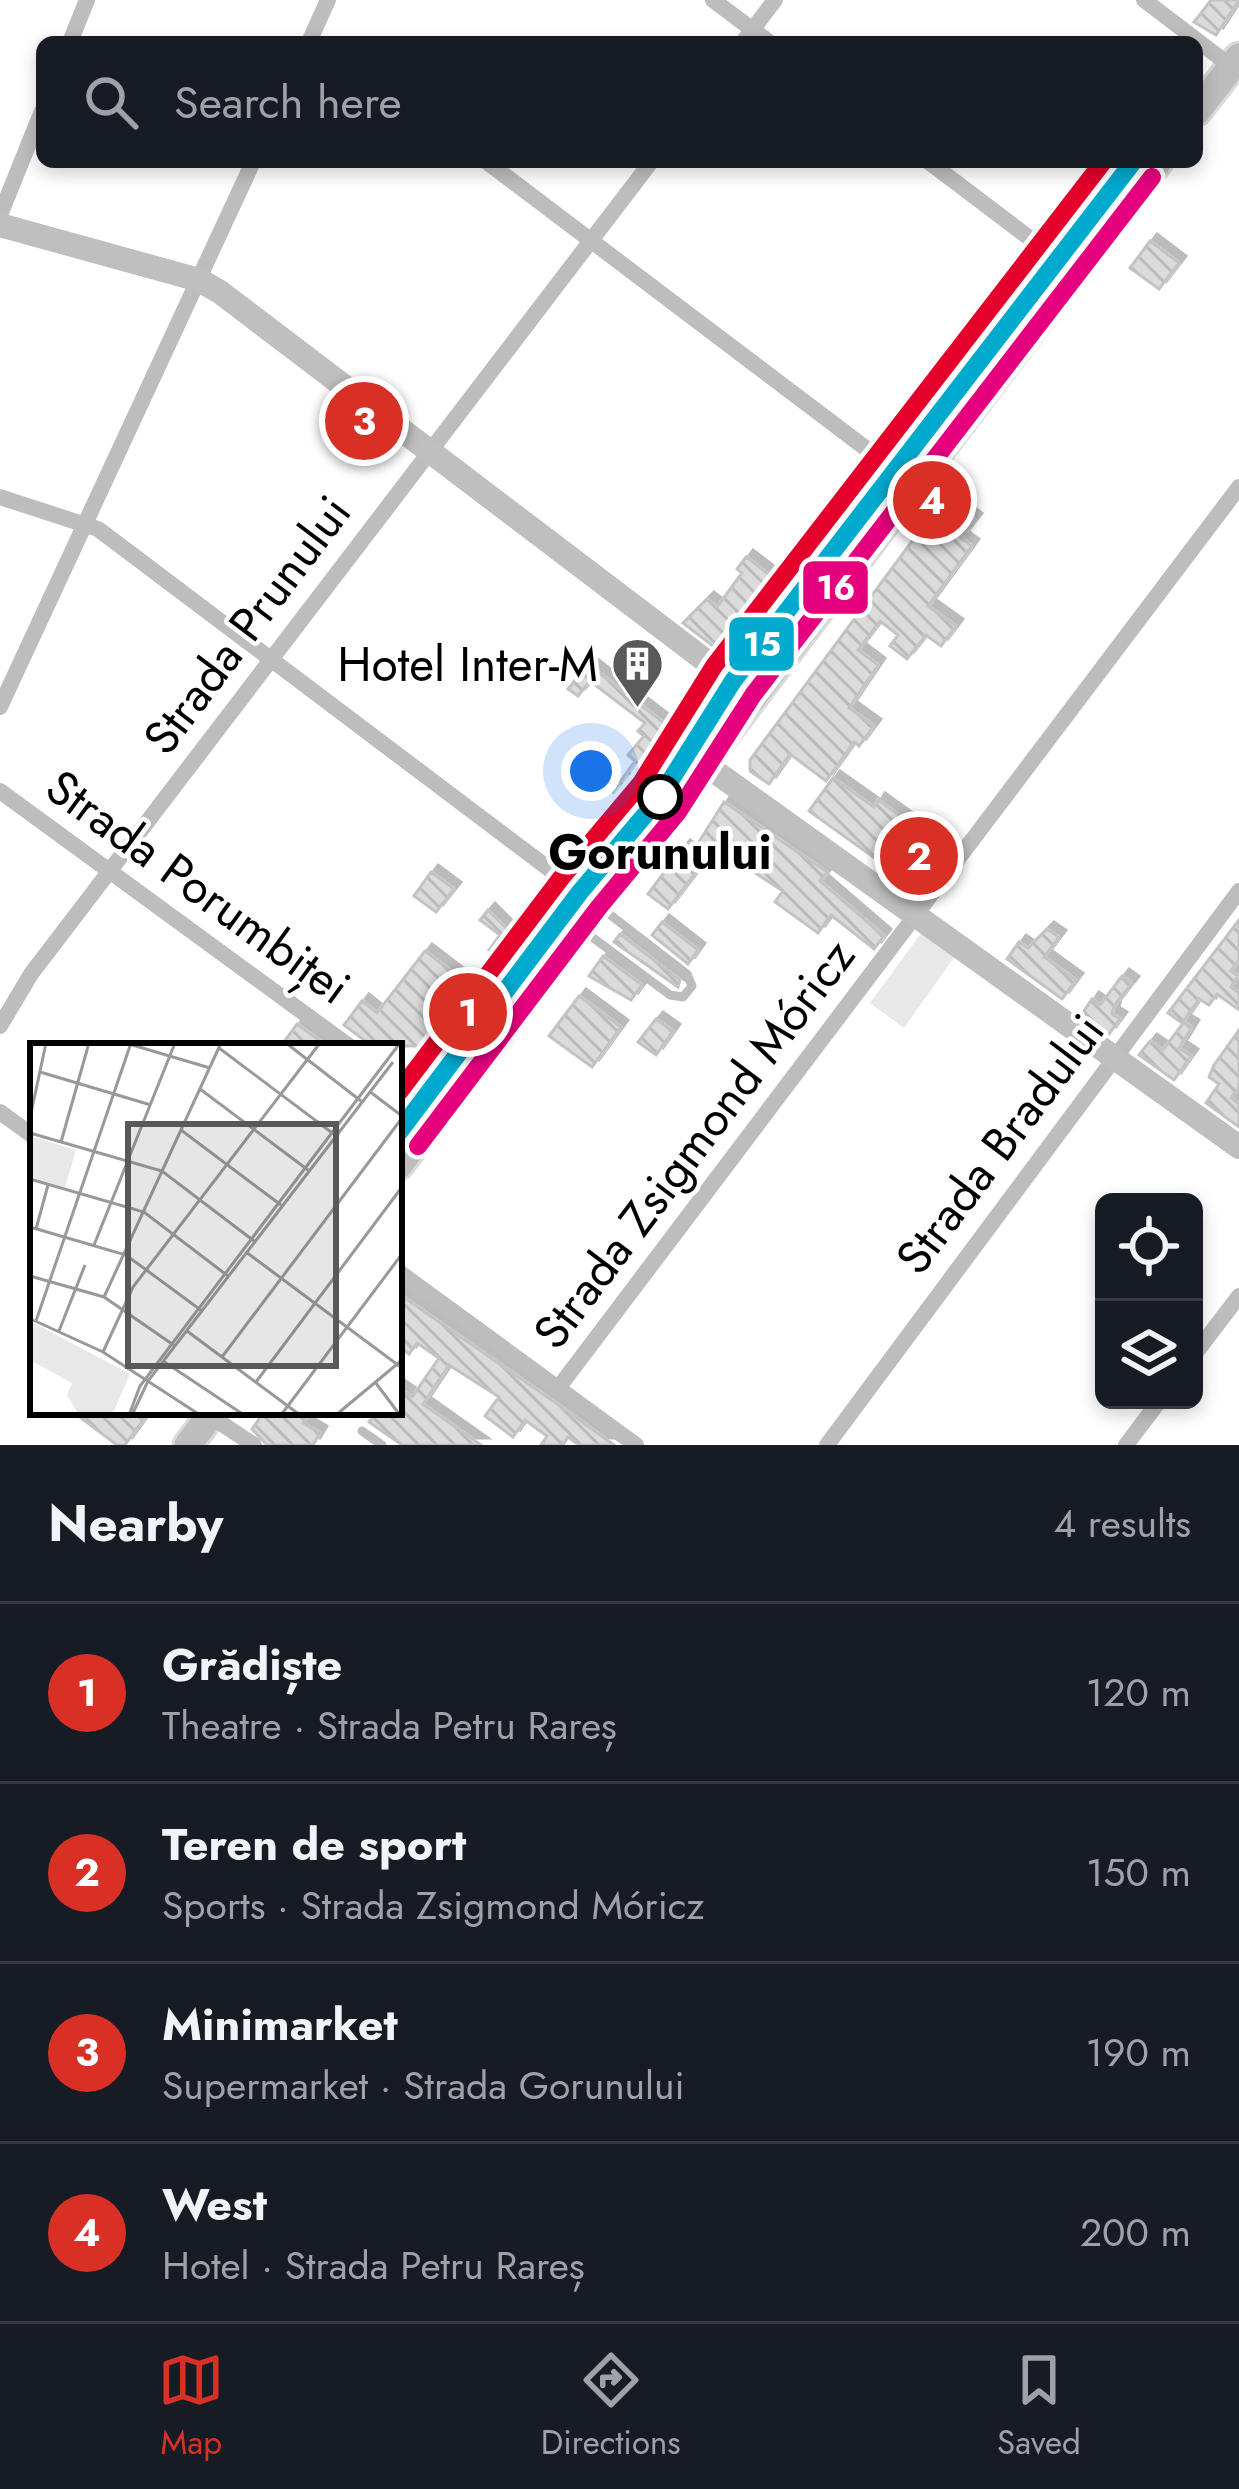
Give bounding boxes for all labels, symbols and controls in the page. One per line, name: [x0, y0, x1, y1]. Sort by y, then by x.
search box: [36, 36, 1203, 168]
icon: search: [78, 69, 144, 135]
text: Search here: [174, 70, 402, 135]
pin: 3: [325, 376, 403, 466]
pin: 4: [893, 455, 971, 545]
street label: Strada Prunului: [127, 481, 367, 769]
line badge: 16: [801, 559, 870, 616]
text: 16: [817, 564, 855, 611]
line badge: 15: [727, 615, 796, 673]
text: 15: [743, 621, 781, 668]
place label: Hotel Inter-M: [337, 630, 598, 699]
building icon: Hotel Inter-M: [609, 636, 665, 710]
your location: [561, 741, 621, 801]
street label: Strada Porumbiței: [32, 753, 364, 1021]
marker: Gorunului: [639, 776, 681, 818]
pin: 2: [880, 811, 958, 901]
place label: Gorunului: [548, 818, 772, 887]
street label: Strada Zsigmond Móricz: [517, 925, 871, 1363]
pin: 1: [429, 967, 507, 1057]
street label: Strada Bradului: [879, 1000, 1121, 1288]
inset map: [30, 1043, 402, 1415]
map controls: [1095, 1193, 1203, 1409]
button: locate: [1095, 1193, 1203, 1301]
button: layers: [1095, 1301, 1203, 1409]
text: Nearby: [48, 1486, 223, 1560]
text: 4 results: [1053, 1495, 1191, 1552]
text: Grădiște: [162, 1632, 342, 1697]
text: 1: [77, 1664, 97, 1721]
text: 120 m: [1086, 1664, 1191, 1721]
text: Theatre · Strada Petru Rareș: [162, 1697, 617, 1754]
text: Teren de sport: [162, 1812, 466, 1877]
text: 2: [74, 1844, 100, 1901]
text: 150 m: [1086, 1844, 1191, 1901]
text: Sports · Strada Zsigmond Móricz: [162, 1877, 704, 1934]
text: Minimarket: [162, 1992, 398, 2057]
text: 3: [75, 2024, 99, 2081]
text: 190 m: [1085, 2024, 1191, 2081]
text: Supermarket · Strada Gorunului: [162, 2057, 685, 2114]
text: West: [162, 2172, 267, 2237]
text: 4: [73, 2204, 101, 2261]
text: 200 m: [1080, 2204, 1191, 2261]
text: Hotel · Strada Petru Rareș: [162, 2237, 585, 2294]
tab: Map: [158, 2347, 224, 2466]
tab: Directions: [541, 2347, 681, 2466]
tab: Saved: [997, 2347, 1081, 2466]

